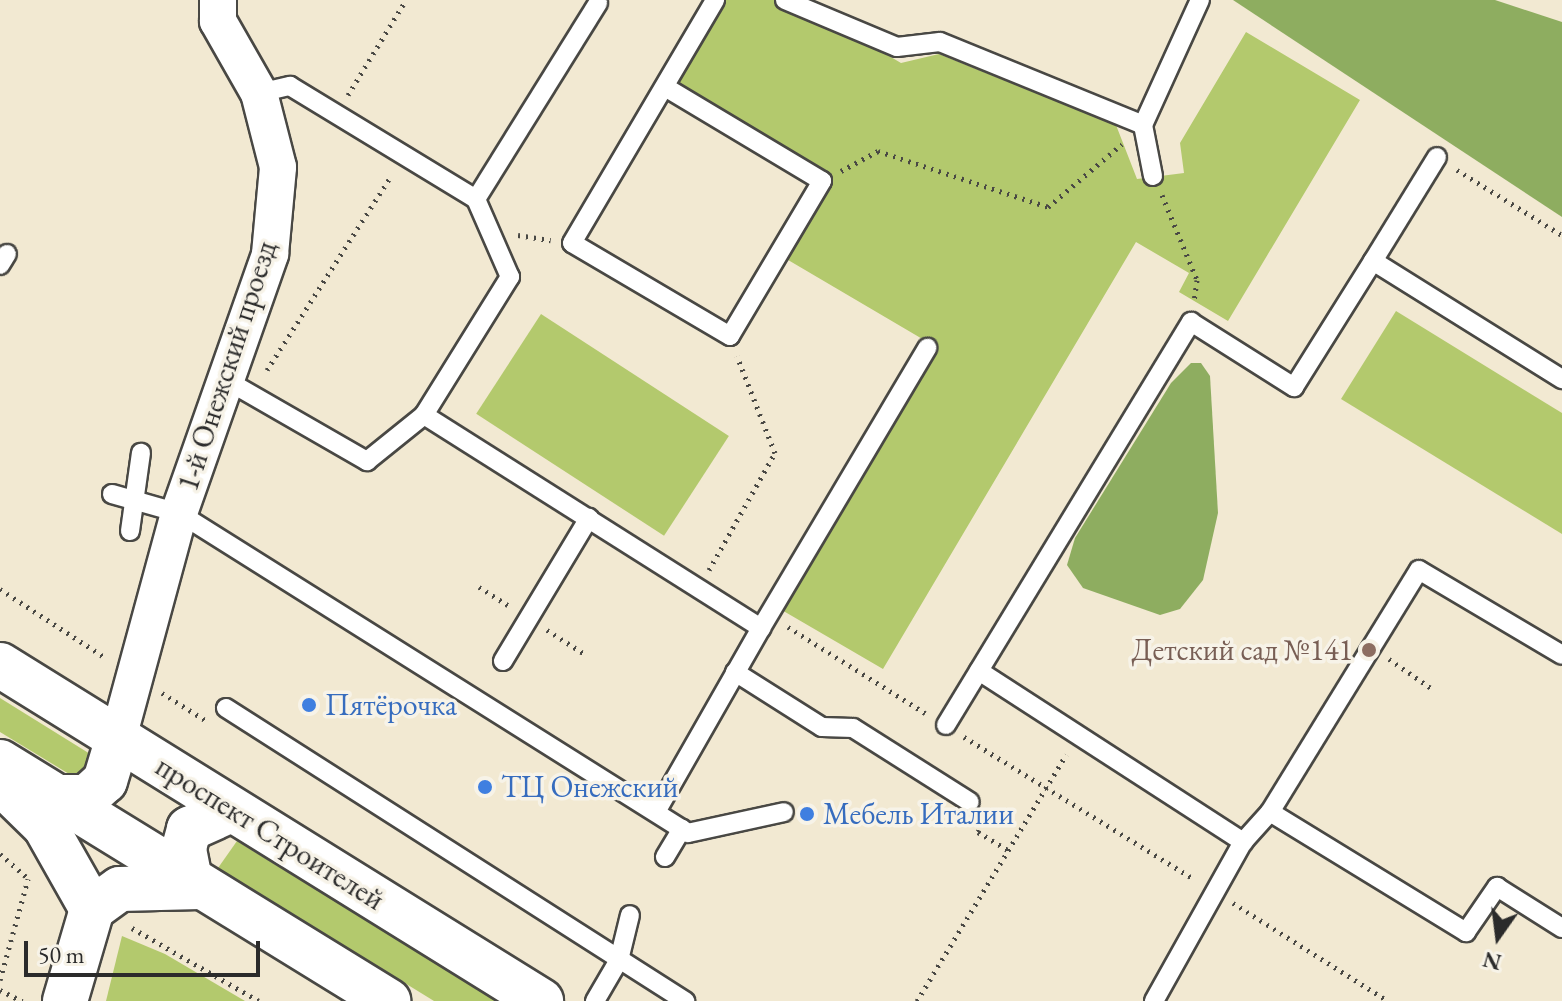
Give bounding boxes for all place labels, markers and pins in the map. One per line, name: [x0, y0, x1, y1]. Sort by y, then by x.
place label: Детский сад №141: [1131, 632, 1353, 668]
marker: Детский сад №141: [1360, 641, 1378, 659]
place label: Пятёрочка: [325, 687, 457, 723]
marker: Пятёрочка: [300, 696, 318, 714]
place label: ТЦ Онежский: [501, 769, 678, 805]
marker: ТЦ Онежский: [476, 778, 494, 796]
place label: Мебель Италии: [823, 796, 1014, 832]
marker: Мебель Италии: [798, 805, 816, 823]

